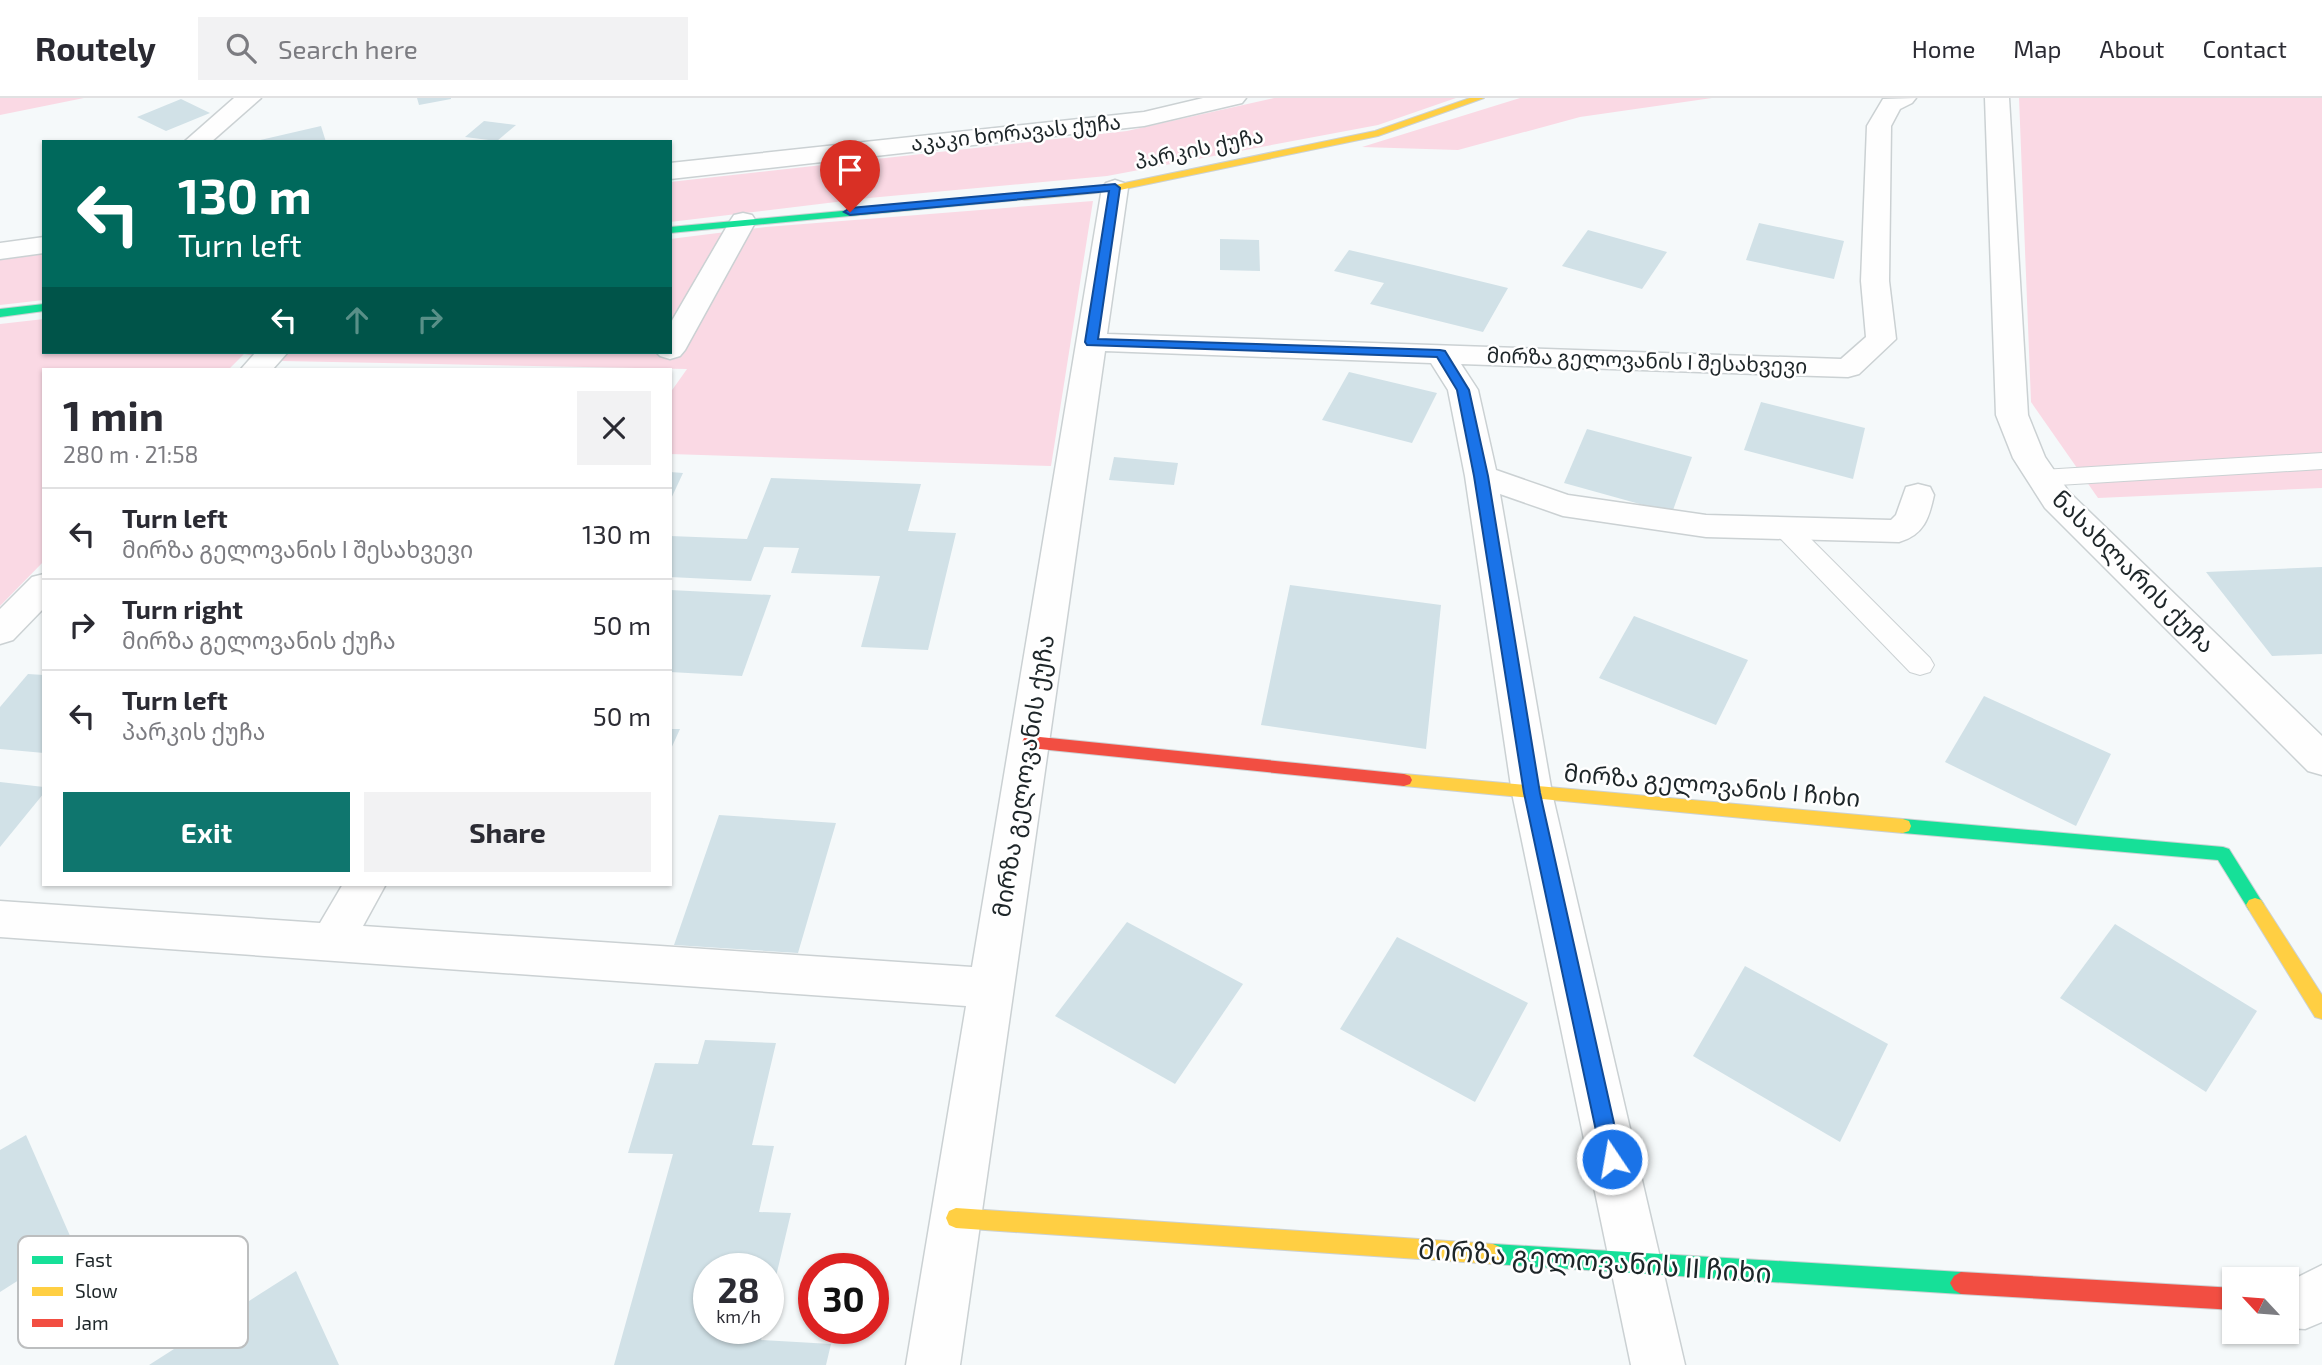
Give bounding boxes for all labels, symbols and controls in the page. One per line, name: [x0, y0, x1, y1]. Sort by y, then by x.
search box: [198, 17, 688, 80]
text: Routely: [35, 28, 156, 68]
icon: search: [222, 29, 260, 67]
text: Search here: [278, 33, 418, 64]
text: Home: [1912, 34, 1975, 63]
text: Map: [2013, 34, 2061, 63]
text: About: [2099, 34, 2165, 63]
text: Contact: [2203, 34, 2287, 63]
street label: აკაკი ხორავას ქუჩა: [910, 108, 1122, 156]
street label: პარკის ქუჩა: [1132, 122, 1265, 174]
pin: [820, 140, 880, 212]
icon: arrive: [831, 151, 869, 189]
text: 130 m: [178, 165, 312, 224]
icon: left: [63, 168, 154, 259]
text: Turn left: [178, 225, 302, 263]
icon: left: [265, 301, 303, 339]
icon: ahead: [338, 301, 376, 339]
icon: right: [411, 301, 449, 339]
street label: მირზა გელოვანის I შესახვევი: [1486, 341, 1808, 380]
text: 1 min: [63, 389, 164, 439]
button: close: [577, 391, 651, 465]
text: 280 m · 21:58: [63, 440, 199, 468]
street label: ნასახლარის ქუჩა: [2046, 484, 2221, 659]
text: Turn left: [122, 502, 228, 533]
icon: left: [63, 515, 101, 553]
text: 130 m: [582, 518, 651, 549]
text: მირზა გელოვანის I შესახვევი: [122, 535, 473, 563]
text: Turn right: [122, 593, 243, 624]
icon: right: [63, 606, 101, 644]
text: 50 m: [593, 609, 651, 640]
text: მირზა გელოვანის ქუჩა: [122, 626, 396, 654]
street label: მირზა გელოვანის ქუჩა: [986, 633, 1060, 919]
text: Turn left: [122, 684, 228, 715]
icon: left: [63, 697, 101, 735]
text: 50 m: [593, 700, 651, 731]
text: პარკის ქუჩა: [122, 717, 265, 745]
street label: მირზა გელოვანის I ჩიხი: [1563, 757, 1862, 813]
button: Exit: [63, 792, 350, 872]
button: Share: [364, 792, 651, 872]
position arrow: [1575, 1122, 1649, 1196]
street label: მირზა გელოვანის II ჩიხი: [1417, 1231, 1773, 1290]
legend: [18, 1236, 248, 1348]
text: Fast: [75, 1248, 112, 1271]
speed limit sign: 30: [798, 1253, 889, 1344]
north arrow: [2222, 1267, 2300, 1344]
map controls: [2222, 1267, 2299, 1344]
text: 28: [717, 1268, 760, 1310]
text: Slow: [75, 1279, 118, 1302]
text: km/h: [716, 1305, 761, 1327]
text: Jam: [75, 1311, 109, 1334]

